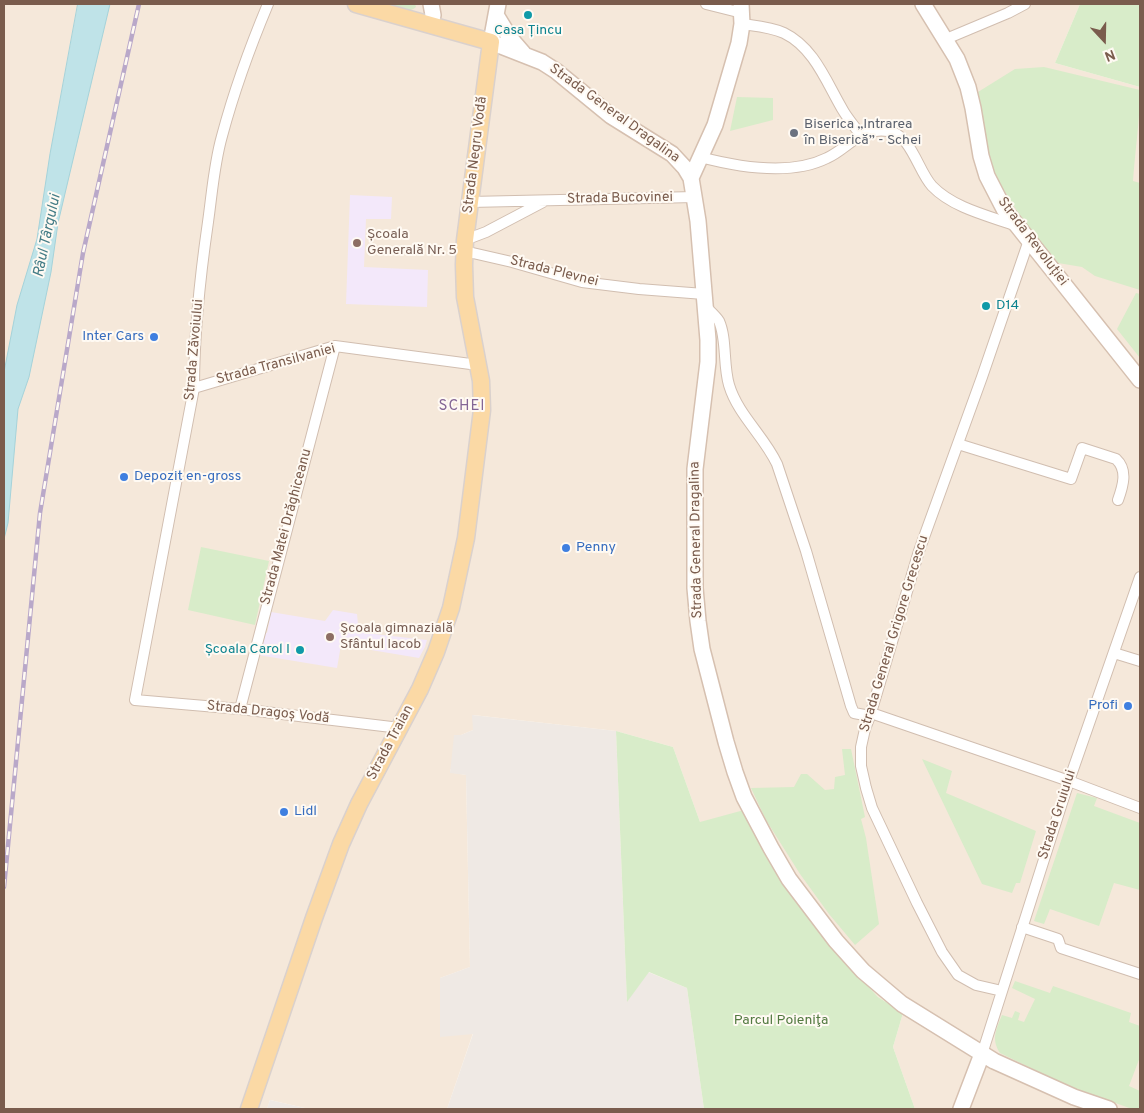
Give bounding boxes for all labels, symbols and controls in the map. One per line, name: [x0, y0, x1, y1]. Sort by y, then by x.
marker: Casa Țincu: [522, 9, 534, 21]
north arrow: [1079, 15, 1129, 65]
place label: Casa Țincu: [494, 23, 562, 39]
text: N: [1102, 45, 1117, 64]
street label: Strada General Dragalina: [546, 61, 682, 167]
street label: Strada Negru Vodă: [461, 96, 491, 214]
place label: Biserica „Intrarea în Biserică” - Schei: [804, 117, 921, 150]
marker: Biserica „Intrarea în Biserică” - Schei: [788, 127, 800, 139]
street label: Strada Bucovinei: [567, 190, 673, 208]
water label: Râul Târgului: [30, 193, 66, 279]
street label: Strada Revoluției: [993, 194, 1071, 290]
place label: Școala Generală Nr. 5: [367, 227, 457, 260]
marker: Școala Generală Nr. 5: [351, 237, 363, 249]
street label: Strada Plevnei: [508, 253, 600, 291]
place label: D14: [996, 298, 1019, 314]
street label: Strada Zăvoiului: [182, 299, 208, 401]
marker: D14: [980, 300, 992, 312]
place label: Inter Cars: [82, 329, 144, 345]
marker: Inter Cars: [148, 331, 160, 343]
street label: Strada Transilvaniei: [215, 341, 337, 389]
district label: SCHEI: [438, 398, 486, 416]
street label: Strada Matei Drăghiceanu: [258, 447, 316, 607]
street label: Strada General Dragalina: [687, 461, 707, 619]
place label: Depozit en-gross: [134, 469, 241, 485]
marker: Depozit en-gross: [118, 471, 130, 483]
street label: Strada General Grigore Grecescu: [857, 534, 933, 734]
place label: Penny: [576, 540, 616, 556]
marker: Penny: [560, 542, 572, 554]
place label: Şcoala gimnazială Sfântul Iacob: [340, 621, 453, 654]
marker: Şcoala gimnazială Sfântul Iacob: [324, 631, 336, 643]
place label: Școala Carol I: [205, 642, 290, 658]
marker: Școala Carol I: [294, 644, 306, 656]
street label: Strada Dragoș Vodă: [206, 698, 330, 728]
place label: Profi: [1088, 698, 1118, 714]
marker: Profi: [1122, 700, 1134, 712]
street label: Strada Traian: [364, 703, 418, 783]
street label: Strada Gruiului: [1036, 768, 1080, 862]
place label: Lidl: [294, 804, 317, 820]
marker: Lidl: [278, 806, 290, 818]
park label: Parcul Poieniţa: [734, 1013, 828, 1029]

